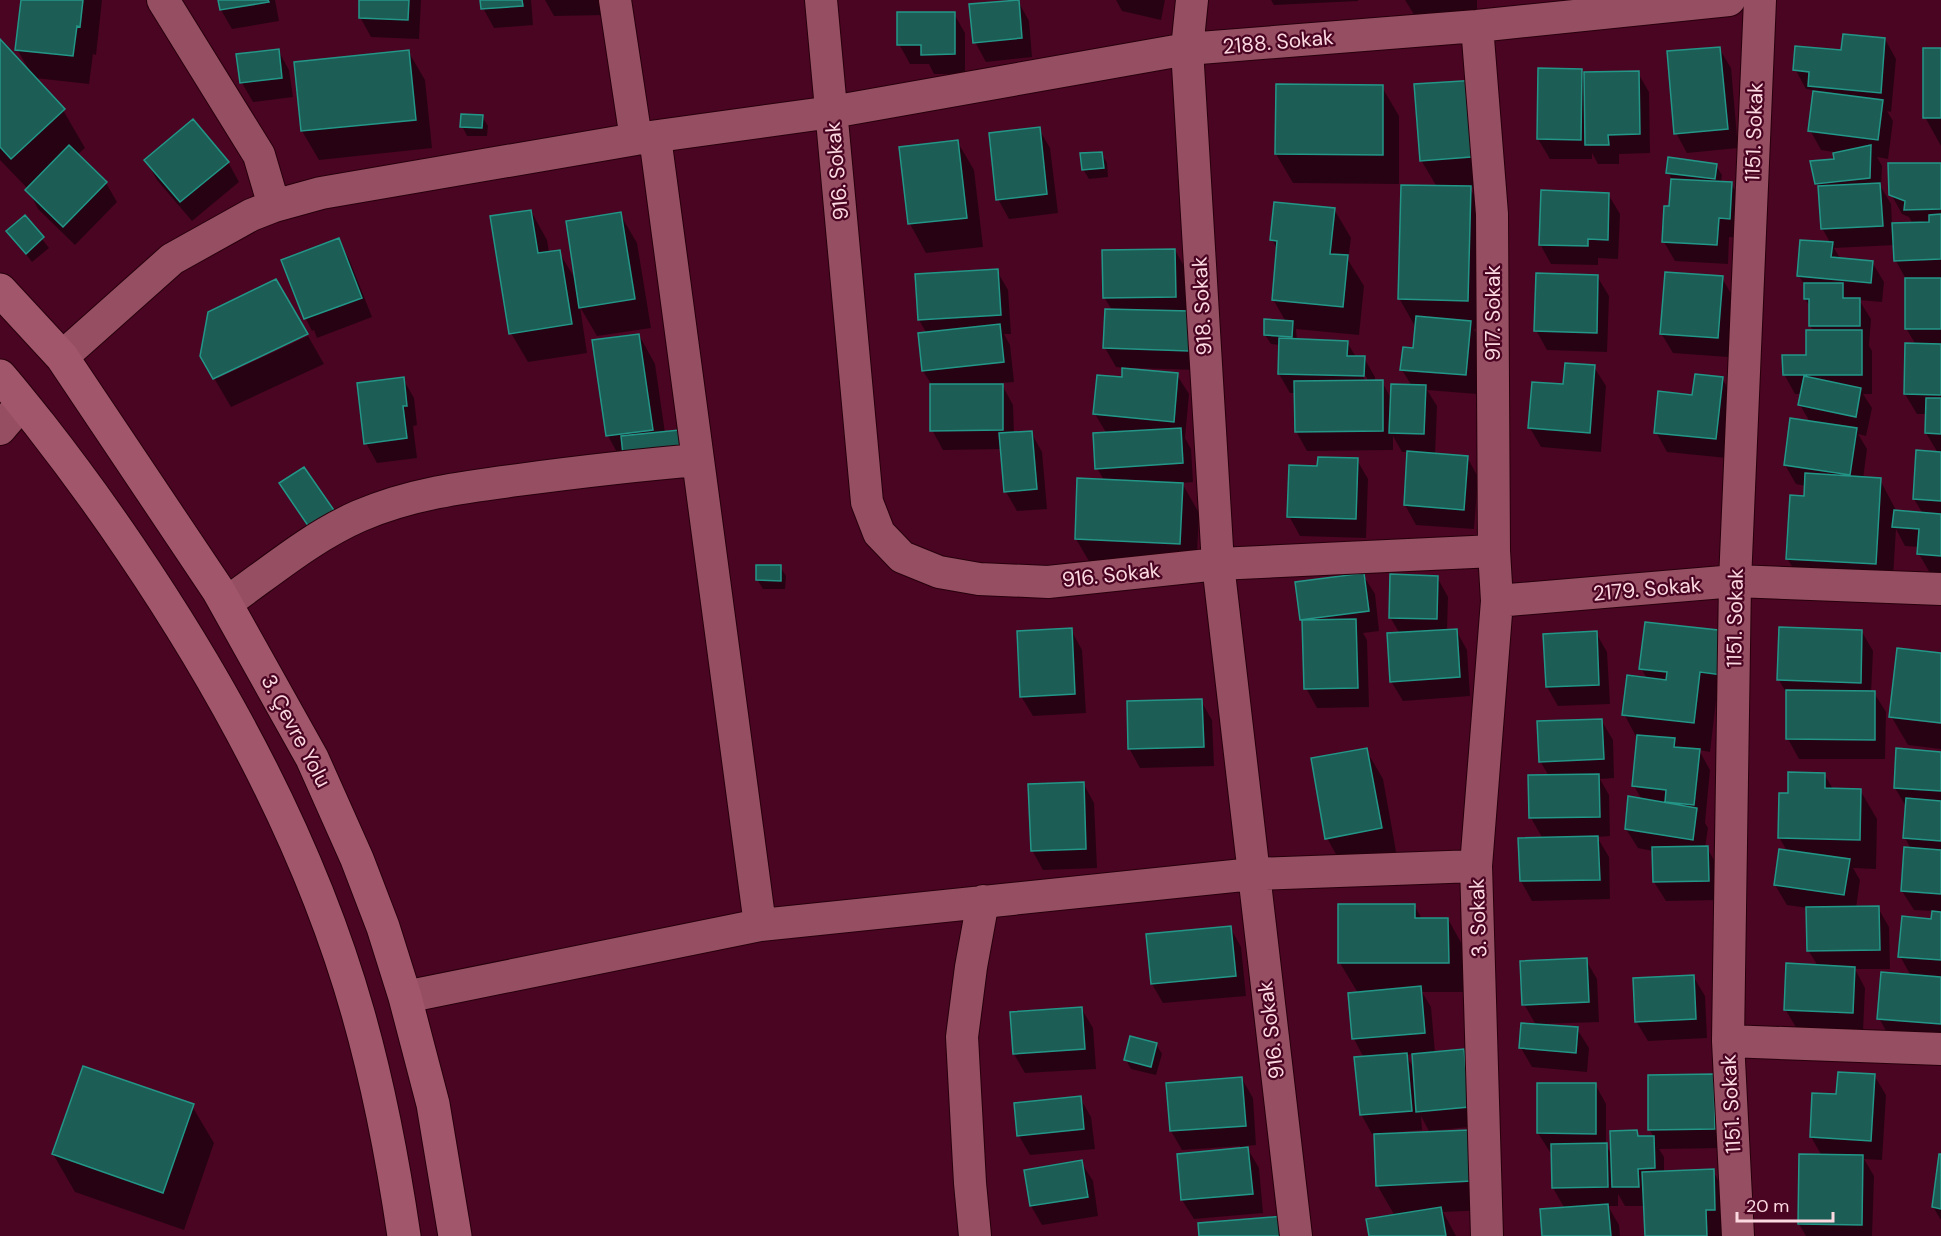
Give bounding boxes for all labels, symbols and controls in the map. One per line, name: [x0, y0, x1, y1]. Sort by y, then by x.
street label: 2188. Sokak: [1221, 23, 1335, 61]
street label: 1151. Sokak: [1738, 81, 1770, 182]
street label: 916. Sokak: [819, 120, 855, 221]
street label: 918. Sokak: [1185, 255, 1219, 356]
street label: 917. Sokak: [1479, 264, 1507, 361]
street label: 916. Sokak: [1060, 556, 1162, 594]
street label: 1151. Sokak: [1720, 568, 1750, 668]
street label: 2179. Sokak: [1592, 570, 1703, 608]
street label: 3. Çevre Yolu: [254, 670, 338, 792]
street label: 3. Sokak: [1463, 877, 1493, 958]
street label: 916. Sokak: [1251, 979, 1291, 1081]
street label: 1151. Sokak: [1714, 1053, 1748, 1154]
scale bar: [1737, 1185, 1833, 1223]
text: 20 m: [1746, 1194, 1789, 1218]

